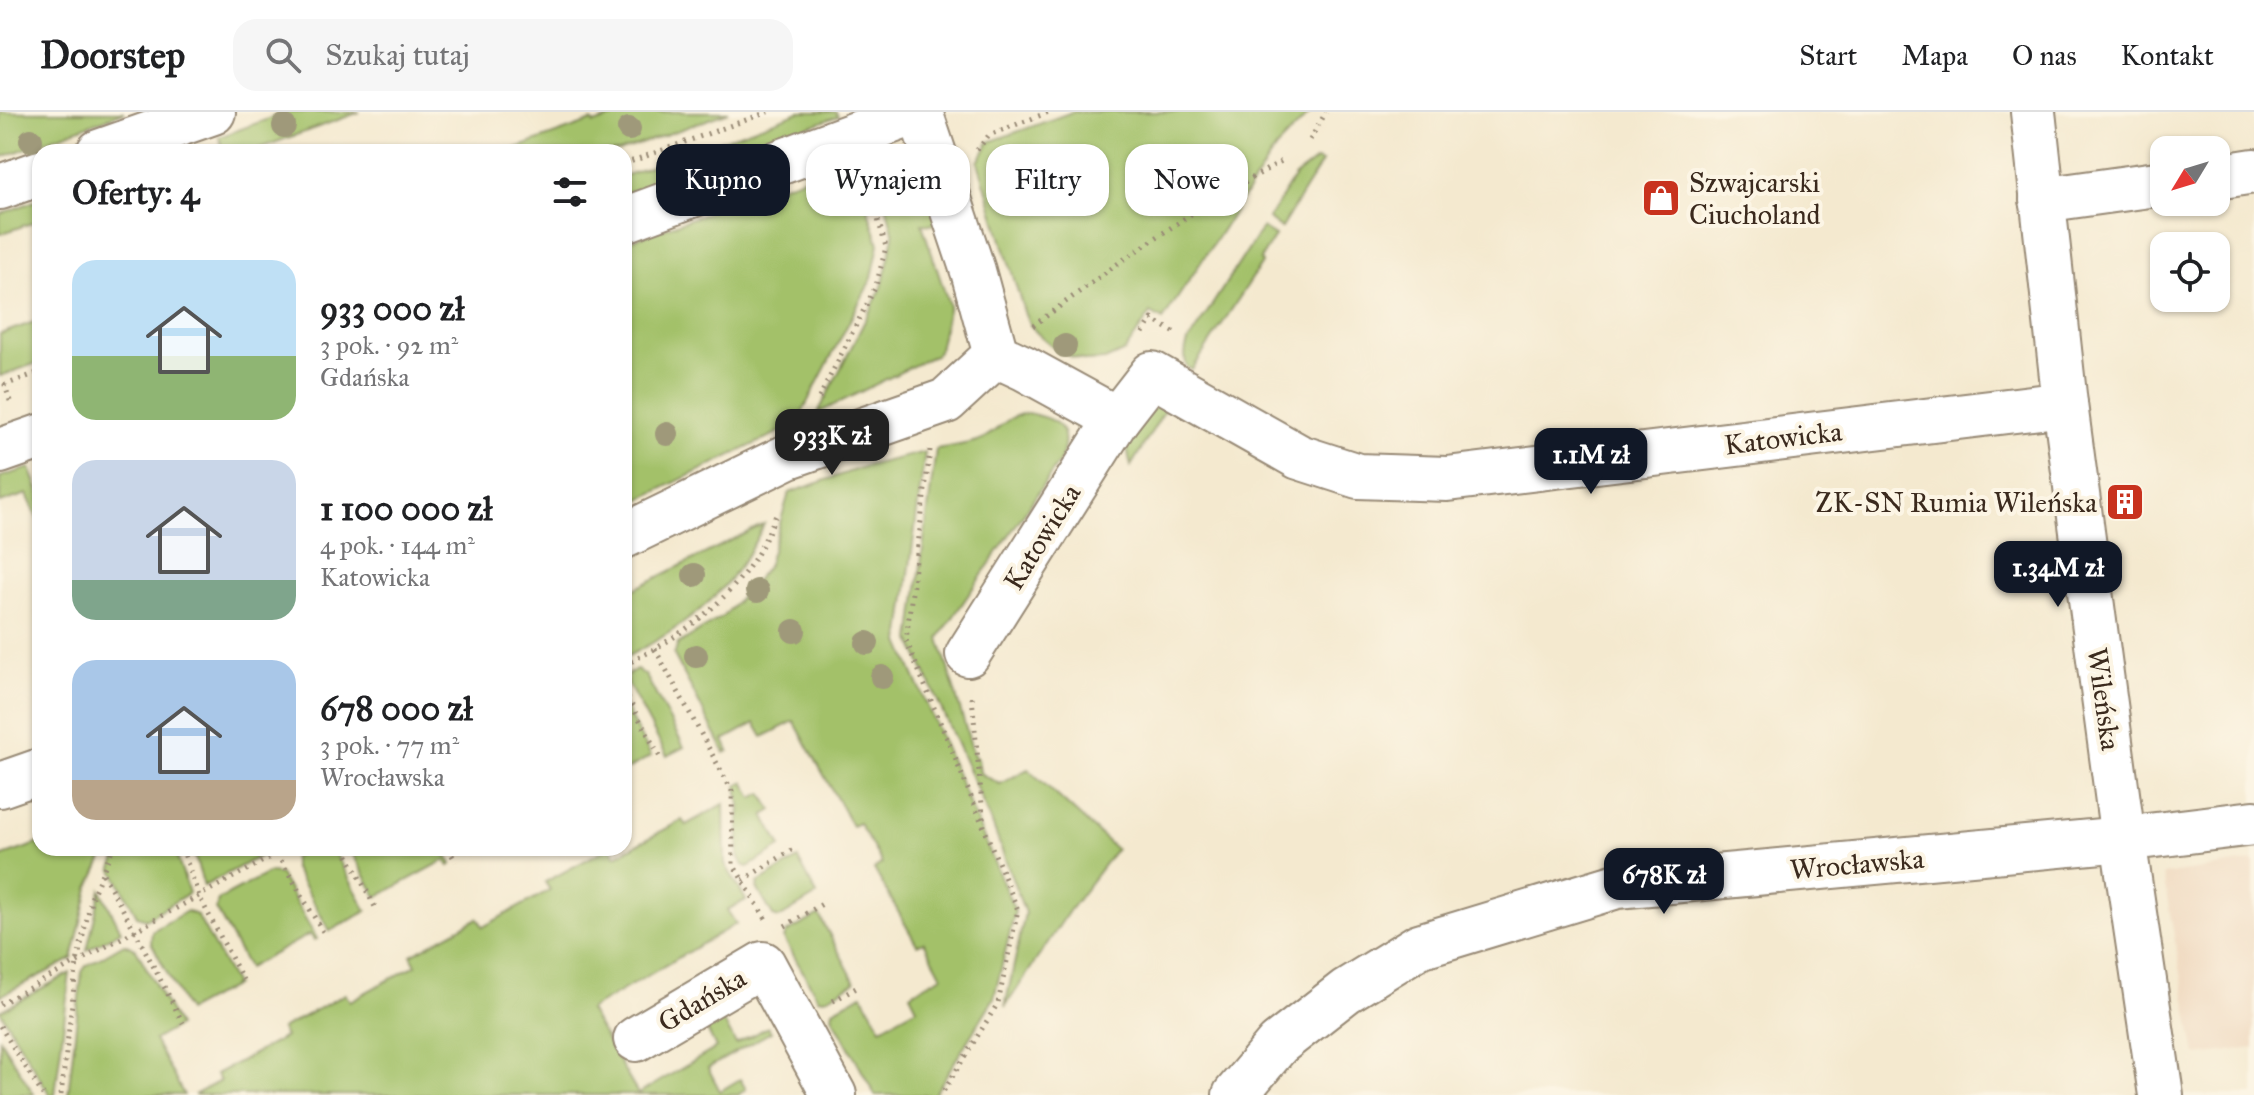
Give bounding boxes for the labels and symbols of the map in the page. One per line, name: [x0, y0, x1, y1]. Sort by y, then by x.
north arrow: [2150, 136, 2230, 216]
place label: Szwajcarski Ciucholand: [1689, 165, 1821, 232]
shop icon: Szwajcarski Ciucholand: [1640, 177, 1682, 219]
pin: 933K zł: [758, 409, 906, 477]
street label: Katowicka: [1722, 413, 1844, 463]
pin: 1.1M zł: [1517, 428, 1665, 496]
street label: Katowicka: [996, 477, 1088, 596]
building icon: ZK-SN Rumia Wileńska: [2104, 481, 2146, 523]
place label: ZK-SN Rumia Wileńska: [1815, 485, 2097, 520]
pin: 1.34M zł: [1975, 541, 2141, 609]
street label: Wileńska: [2079, 645, 2129, 753]
street label: Wrocławska: [1789, 841, 1926, 887]
pin: 678K zł: [1590, 848, 1738, 916]
street label: Gdańska: [652, 960, 752, 1040]

